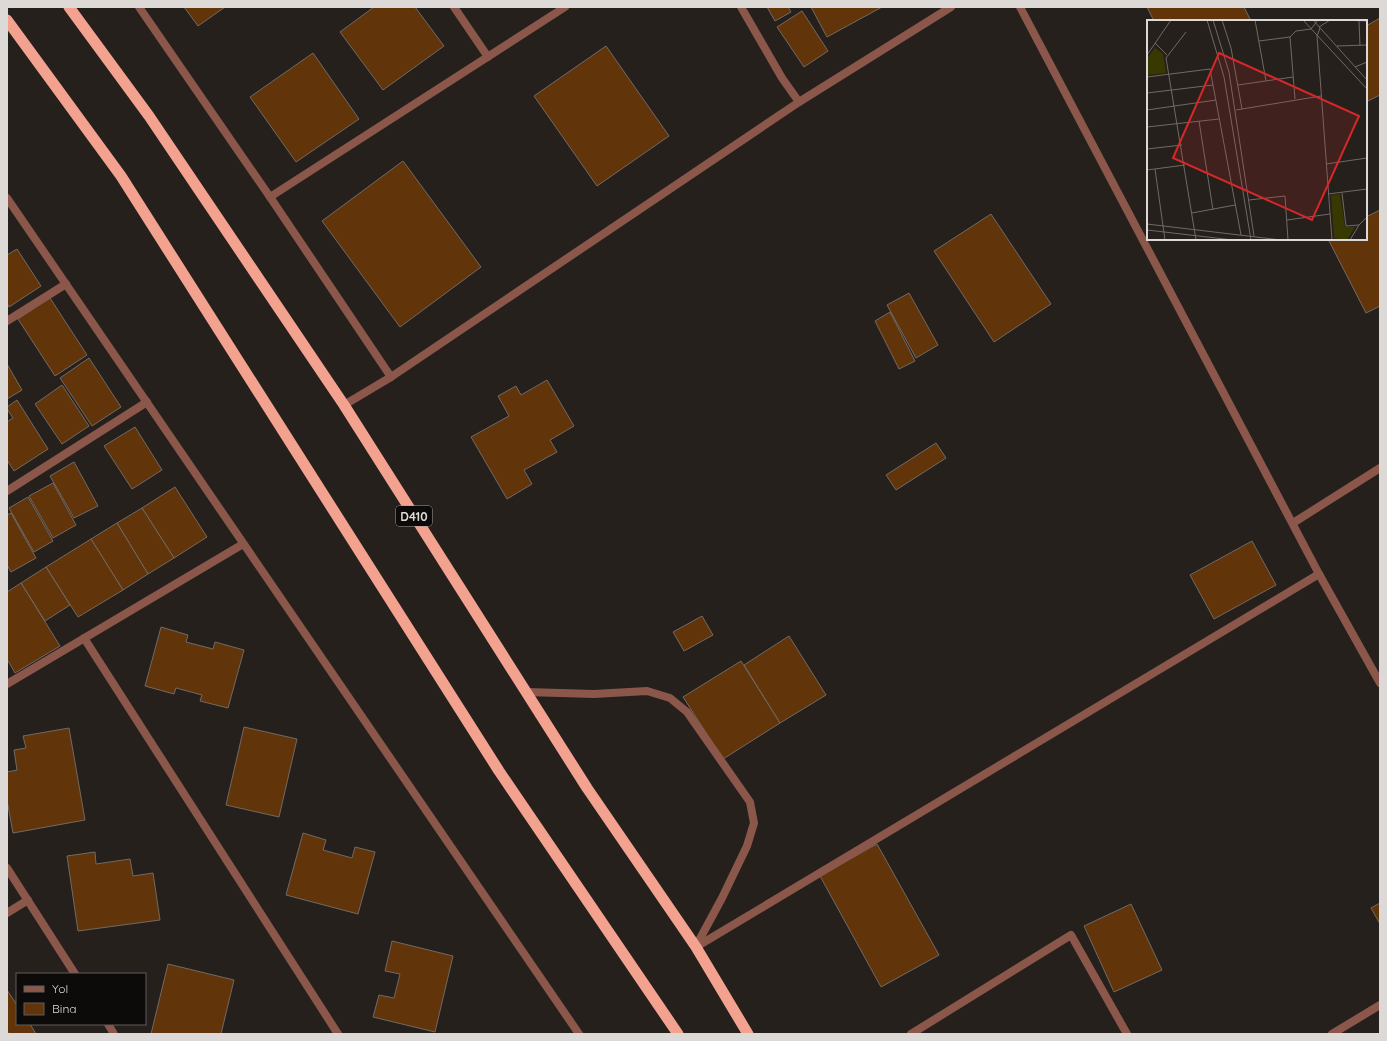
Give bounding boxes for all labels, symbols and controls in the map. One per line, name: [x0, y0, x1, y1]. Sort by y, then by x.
inset map: [1147, 20, 1367, 240]
road number: D410: [396, 506, 432, 526]
legend: [16, 973, 146, 1025]
text: Yol: [52, 981, 68, 996]
text: Bina: [52, 1001, 77, 1016]

